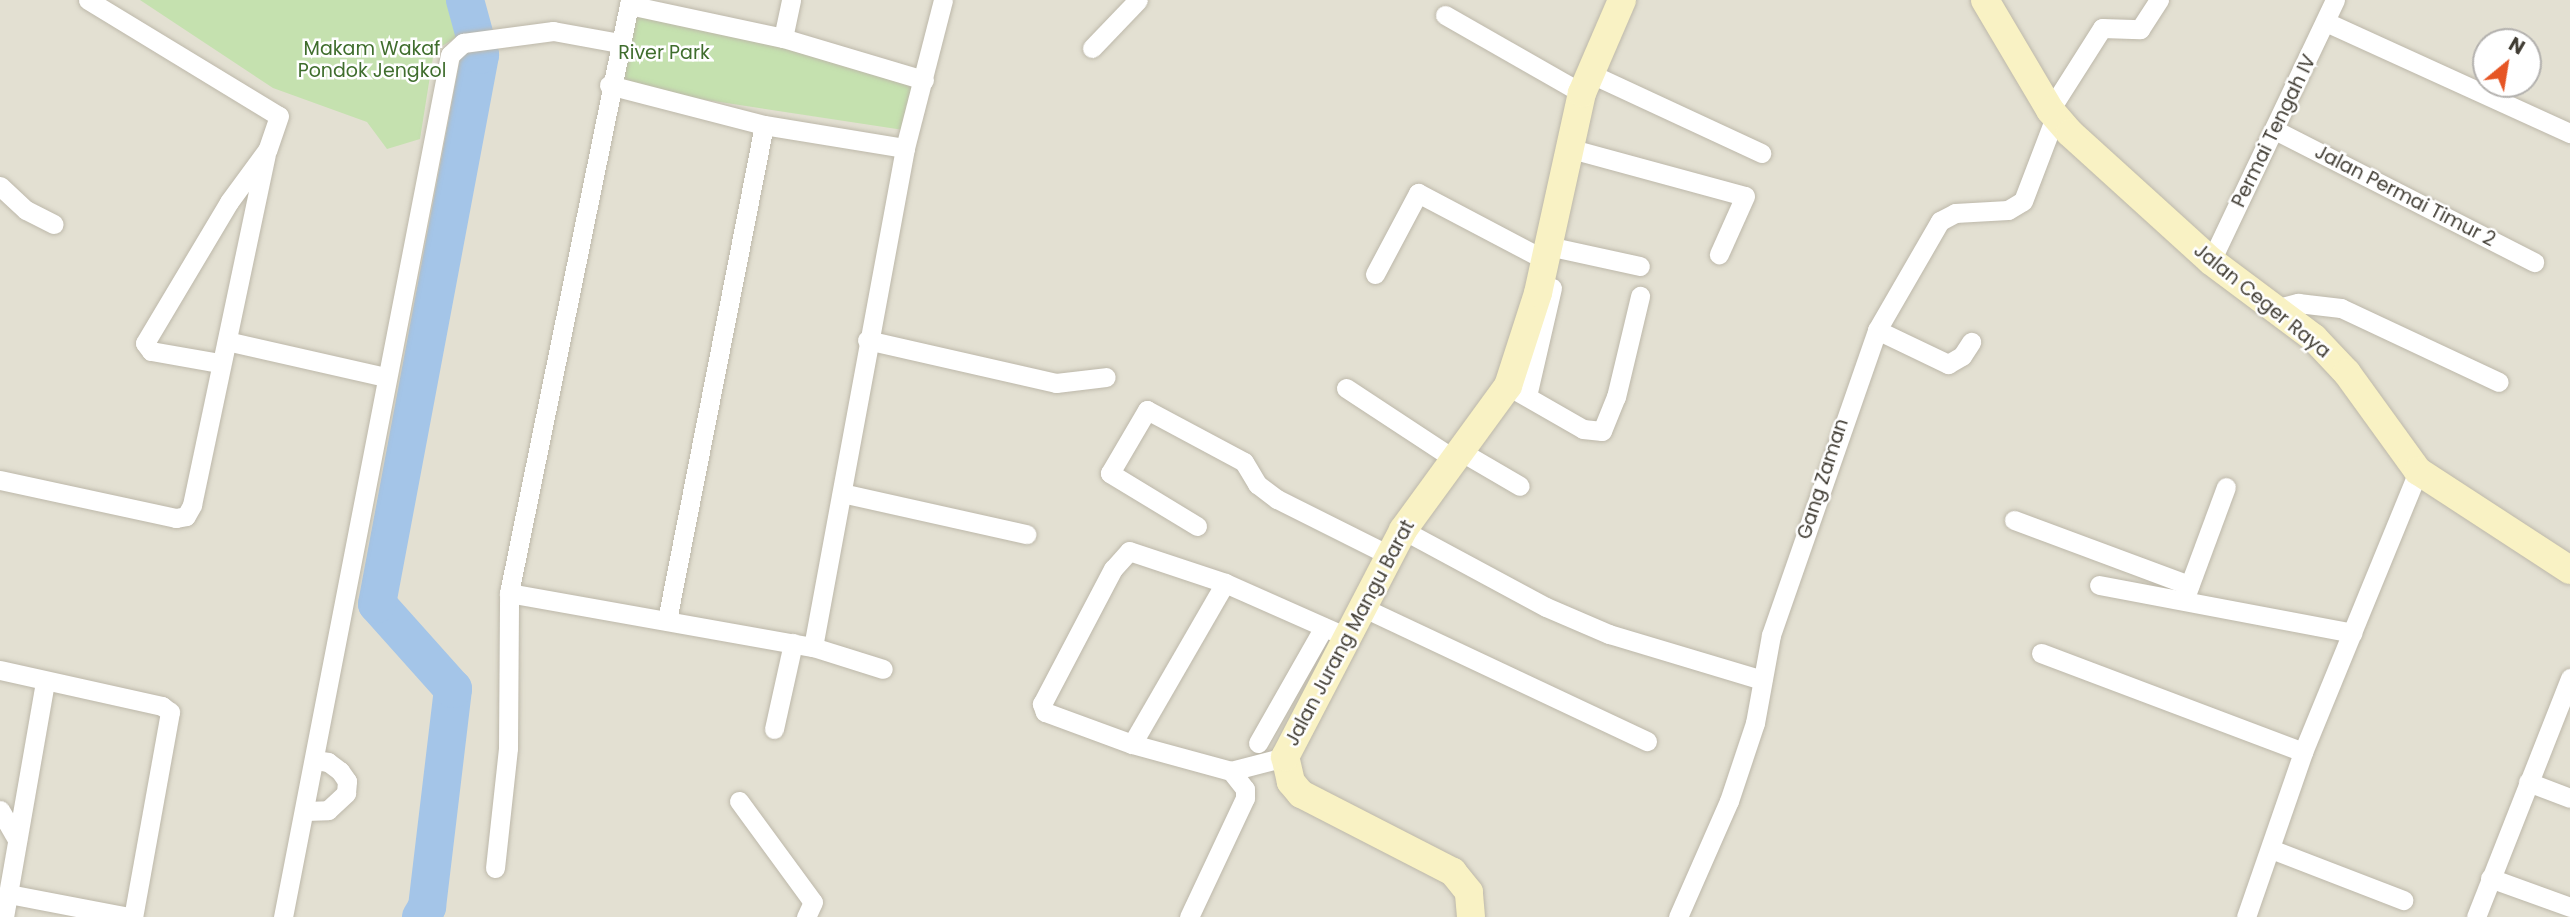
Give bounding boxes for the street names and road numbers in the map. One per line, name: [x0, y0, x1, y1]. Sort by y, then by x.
street label: Permai Tengah IV: [2227, 51, 2321, 211]
street label: Jalan Permai Timur 2: [2311, 141, 2499, 251]
street label: Jalan Ceger Raya: [2189, 239, 2335, 363]
street label: Gang Zaman: [1793, 416, 1853, 542]
street label: Jalan Jurang Mangu Barat: [1281, 516, 1419, 750]

